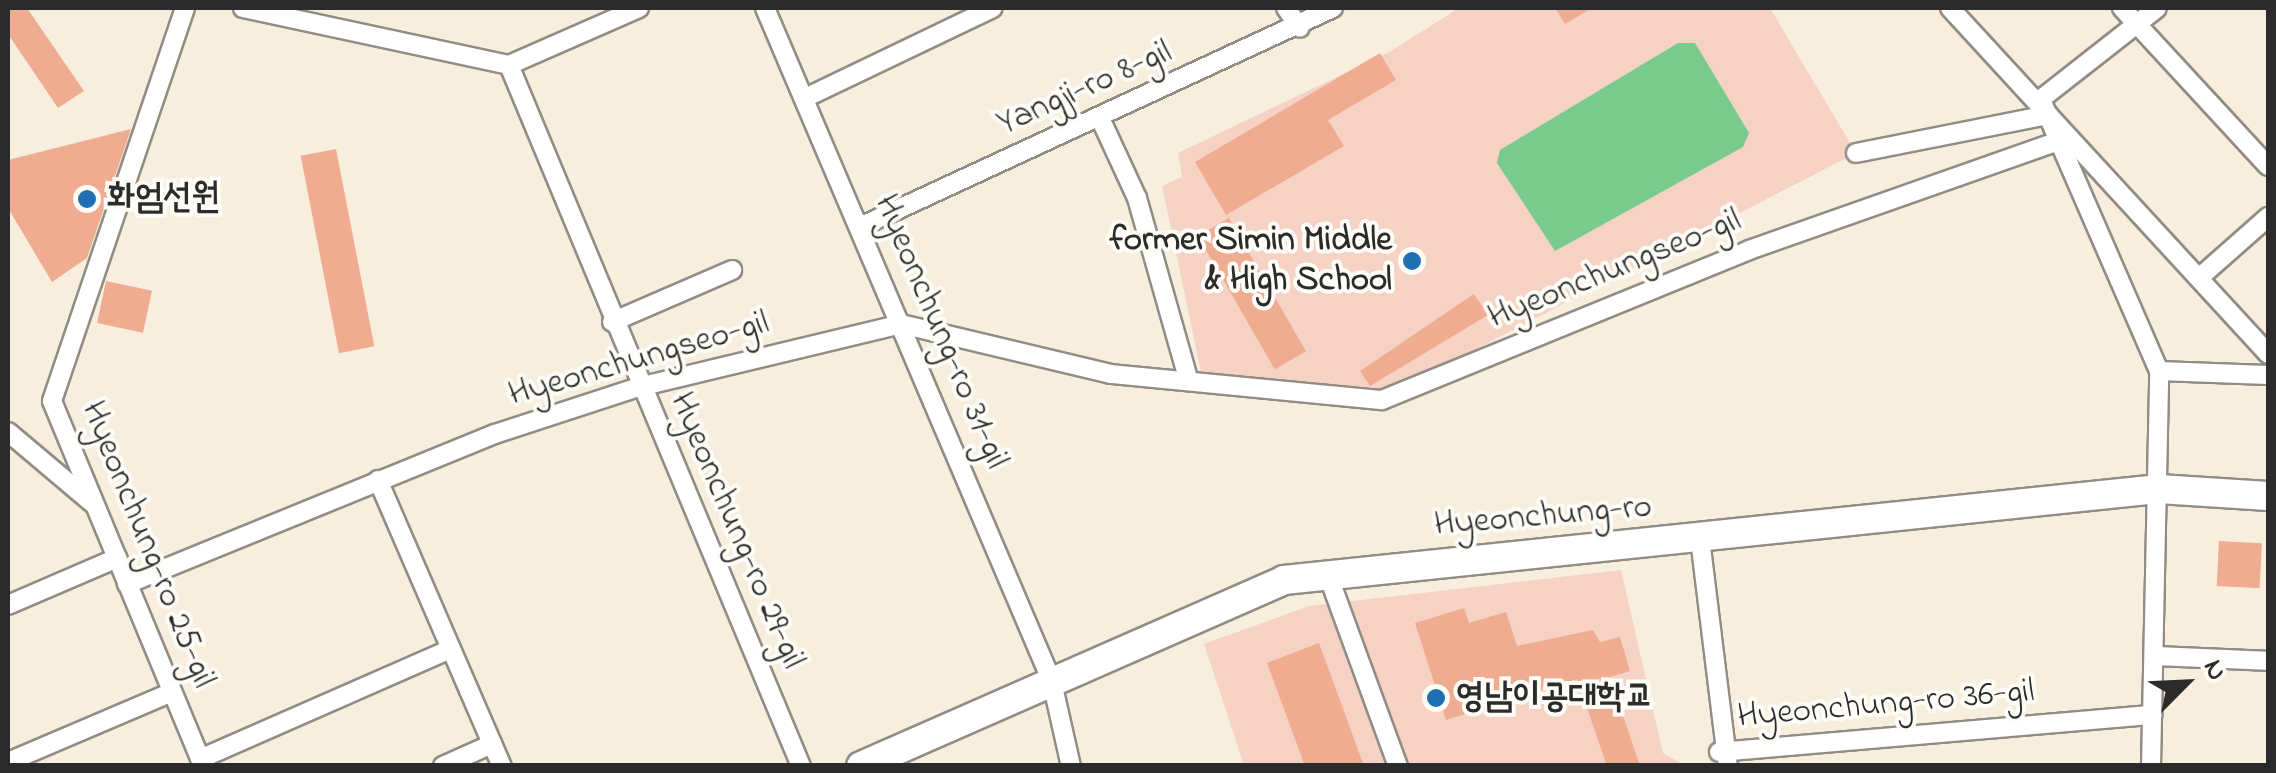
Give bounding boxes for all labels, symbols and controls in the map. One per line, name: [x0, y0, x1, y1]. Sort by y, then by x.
street label: Yangji-ro 8-gil: [991, 32, 1179, 146]
place label: 화엄선원: [107, 178, 220, 220]
marker: 화엄선원: [76, 188, 98, 210]
street label: Hyeonchung-ro 31-gil: [863, 189, 1017, 475]
street label: Hyeonchungseo-gil: [1483, 200, 1747, 340]
place label: former Simin Middle & High School: [1110, 220, 1392, 302]
marker: former Simin Middle & High School: [1401, 250, 1423, 272]
street label: Hyeonchungseo-gil: [504, 303, 774, 417]
street label: Hyeonchung-ro 29-gil: [659, 387, 813, 675]
street label: Hyeonchung-ro 25-gil: [70, 396, 224, 694]
street label: Hyeonchung-ro: [1432, 487, 1654, 547]
north arrow: [2136, 633, 2236, 733]
text: N: [2191, 654, 2236, 688]
street label: Hyeonchung-ro 36-gil: [1736, 671, 2036, 739]
place label: 영남이공대학교: [1456, 677, 1653, 719]
marker: 영남이공대학교: [1425, 687, 1447, 709]

